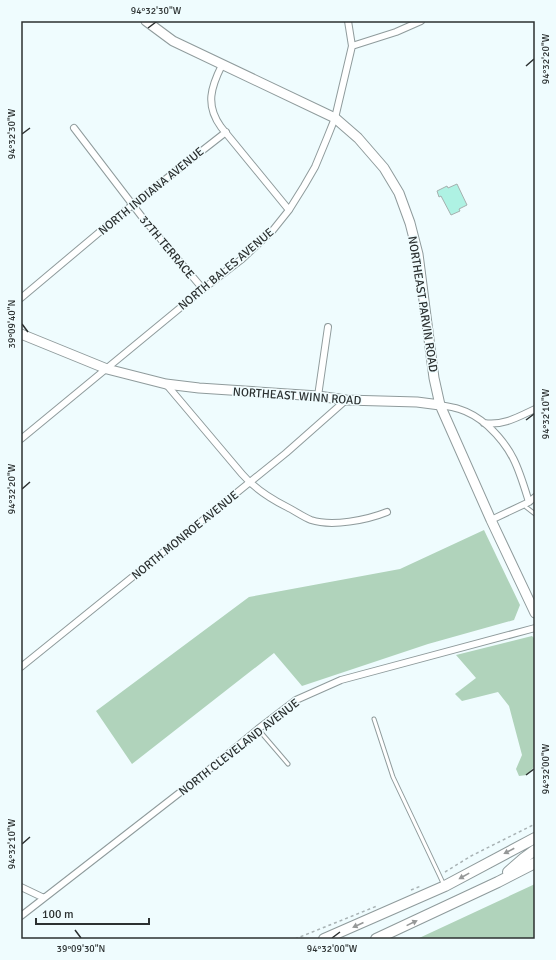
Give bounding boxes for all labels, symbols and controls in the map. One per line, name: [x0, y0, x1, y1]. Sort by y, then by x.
text: 94°32'30"W: [131, 5, 182, 17]
text: 94°32'20"W: [540, 33, 552, 84]
text: 94°32'30"W: [6, 108, 18, 159]
street label: NORTH INDIANA AVENUE: [95, 144, 207, 239]
street label: 37TH TERRACE: [136, 213, 198, 282]
street label: NORTH BALES AVENUE: [176, 225, 277, 314]
street label: NORTHEAST PARVIN ROAD: [404, 235, 441, 373]
text: 39°09'40"N: [6, 300, 18, 348]
street label: NORTHEAST WINN ROAD: [232, 385, 362, 408]
text: 94°32'10"W: [540, 388, 552, 439]
text: 94°32'20"W: [6, 463, 18, 514]
street label: NORTH MONROE AVENUE: [129, 488, 242, 583]
street label: NORTH CLEVELAND AVENUE: [176, 695, 303, 799]
text: 94°32'00"W: [540, 743, 552, 794]
text: 94°32'10"W: [6, 818, 18, 869]
one-way arrow: [503, 848, 515, 855]
one-way arrow: [458, 872, 470, 879]
scale bar: [36, 900, 149, 926]
text: 100 m: [42, 907, 74, 922]
one-way arrow: [406, 920, 417, 926]
one-way arrow: [353, 922, 364, 928]
text: 39°09'30"N: [57, 943, 105, 955]
text: 94°32'00"W: [307, 943, 358, 955]

